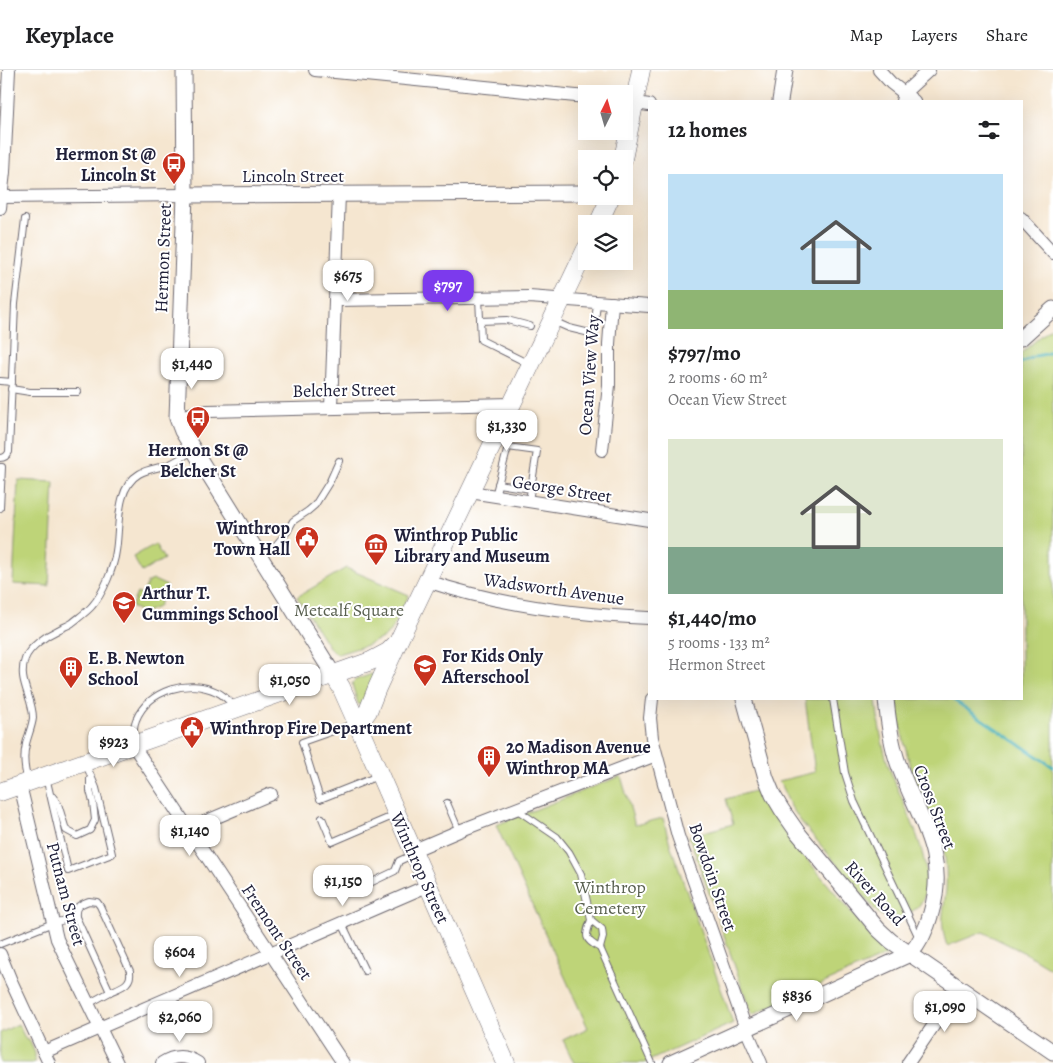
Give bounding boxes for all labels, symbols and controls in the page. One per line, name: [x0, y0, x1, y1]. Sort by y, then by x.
text: Keyplace: [25, 19, 114, 51]
text: Map: [850, 23, 883, 47]
text: Layers: [911, 23, 958, 47]
text: Share: [986, 23, 1028, 47]
north arrow: [578, 85, 632, 140]
map controls: [578, 85, 633, 270]
text: 12 homes: [668, 116, 747, 144]
icon: filters: [975, 116, 1003, 144]
place label: Hermon St @ Lincoln St: [55, 142, 156, 187]
button: locate: [578, 150, 633, 205]
bus stop icon: Hermon St @ Lincoln St: [161, 151, 187, 185]
street label: Lincoln Street: [242, 164, 344, 188]
street label: Hermon Street: [149, 203, 177, 313]
icon: home: [791, 207, 881, 297]
button: layers: [578, 215, 633, 270]
pin: $675: [318, 260, 378, 302]
text: $675: [334, 265, 362, 287]
pin: $797: [418, 270, 478, 312]
text: $797: [434, 275, 462, 297]
street label: Ocean View Way: [573, 313, 605, 436]
text: $797/mo: [668, 339, 741, 367]
pin: $1,440: [151, 348, 233, 390]
text: $1,440: [172, 353, 212, 375]
text: 2 rooms · 60 m²: [668, 367, 768, 389]
street label: Belcher Street: [292, 377, 396, 403]
text: Ocean View Street: [668, 389, 787, 411]
bus stop icon: Hermon St @ Belcher St: [185, 405, 211, 439]
pin: $1,330: [466, 410, 548, 452]
text: $1,330: [487, 415, 527, 437]
place label: Hermon St @ Belcher St: [148, 438, 249, 483]
street label: George Street: [510, 469, 614, 509]
icon: home: [791, 472, 881, 562]
place label: Winthrop Town Hall: [214, 516, 290, 561]
place label: Winthrop Public Library and Museum: [393, 523, 550, 568]
public building icon: Winthrop Town Hall: [294, 525, 320, 559]
museum icon: Winthrop Public Library and Museum: [363, 532, 389, 566]
street label: Wadsworth Avenue: [481, 567, 626, 611]
place label: Arthur T. Cummings School: [141, 581, 278, 626]
school or university icon: Arthur T. Cummings School: [111, 590, 137, 624]
park label: Metcalf Square: [294, 598, 404, 622]
text: $1,440/mo: [668, 604, 757, 632]
text: 5 rooms · 133 m²: [668, 632, 770, 654]
place label: For Kids Only Afterschool: [441, 644, 544, 689]
place label: E. B. Newton School: [88, 646, 185, 691]
school or university icon: For Kids Only Afterschool: [412, 653, 438, 687]
text: Hermon Street: [668, 654, 766, 676]
building icon: E. B. Newton School: [58, 655, 84, 689]
pin: $1,050: [249, 664, 331, 706]
text: $1,050: [270, 669, 310, 691]
public building icon: Winthrop Fire Department: [179, 715, 205, 749]
place label: Winthrop Fire Department: [209, 716, 412, 740]
pin: $923: [84, 726, 144, 768]
text: $923: [99, 731, 129, 753]
place label: 20 Madison Avenue Winthrop MA: [505, 735, 651, 780]
building icon: 20 Madison Avenue Winthrop MA: [476, 744, 502, 778]
street label: Cross Street: [908, 761, 962, 853]
street label: Winthrop Street: [384, 808, 455, 928]
pin: $1,140: [149, 814, 231, 857]
text: $1,140: [171, 820, 209, 842]
street label: Bowdoin Street: [683, 820, 743, 934]
street label: Putnam Street: [41, 839, 91, 949]
street label: River Road: [839, 855, 911, 931]
pin: $1,150: [302, 864, 384, 907]
text: $1,150: [324, 870, 362, 892]
park label: Winthrop Cemetery: [573, 875, 647, 920]
street label: Fremont Street: [236, 879, 318, 985]
pin: $604: [150, 936, 210, 978]
text: $604: [165, 941, 195, 963]
pin: $836: [767, 980, 827, 1022]
text: $836: [782, 985, 812, 1007]
pin: $1,090: [904, 990, 986, 1033]
text: $1,090: [925, 996, 966, 1018]
pin: $2,060: [139, 1000, 221, 1043]
text: $2,060: [158, 1006, 202, 1028]

